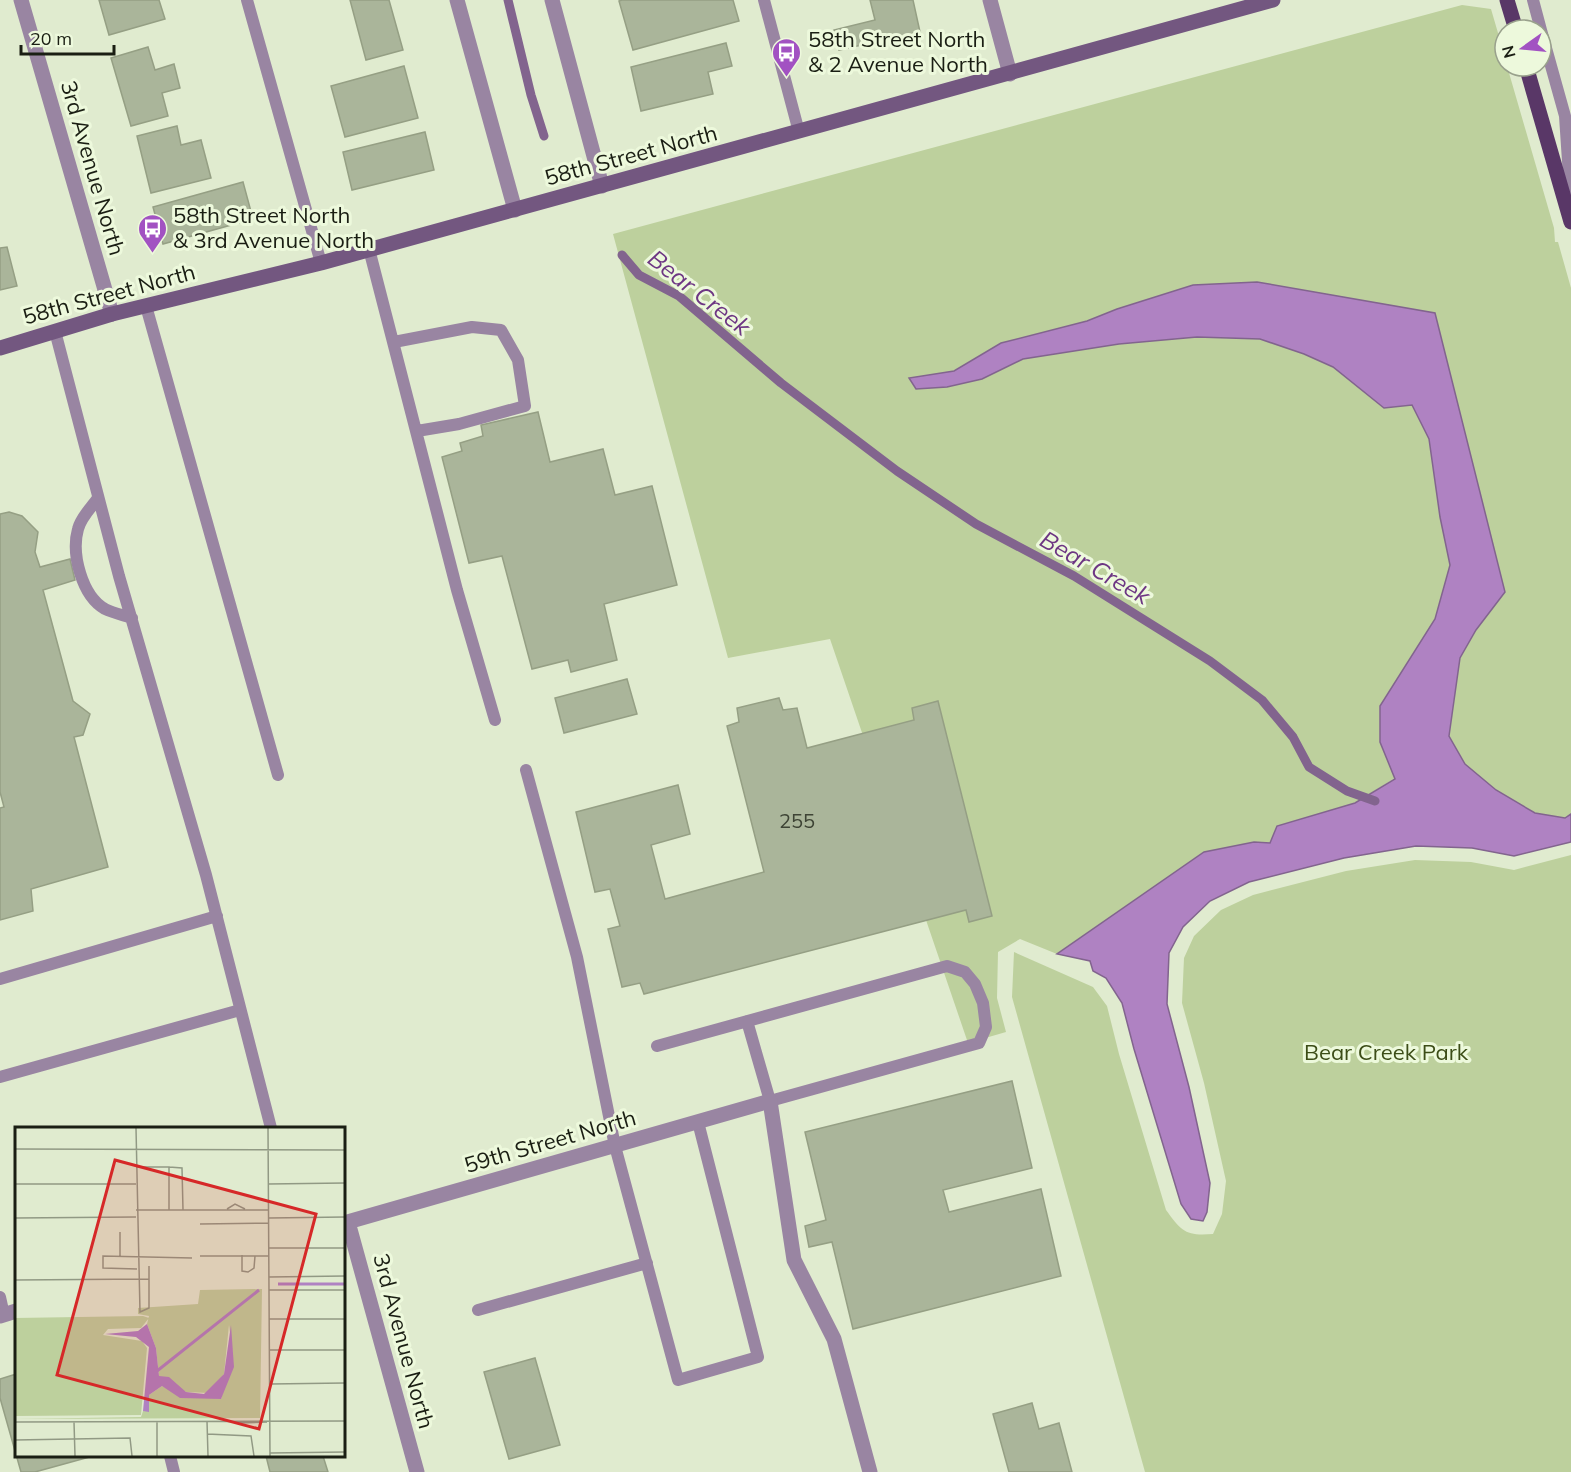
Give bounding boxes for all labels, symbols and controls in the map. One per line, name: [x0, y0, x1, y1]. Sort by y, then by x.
scale bar: [21, 18, 114, 56]
north arrow: [1493, 18, 1553, 78]
place label: 58th Street North & 2 Avenue North: [808, 25, 988, 78]
text: 20 m: [30, 27, 72, 50]
bus stop icon: 58th Street North & 2 Avenue North: [771, 36, 803, 78]
text: N: [1497, 43, 1520, 60]
street label: 3rd Avenue North: [55, 77, 131, 259]
street label: 58th Street North: [542, 119, 720, 191]
place label: 58th Street North & 3rd Avenue North: [173, 201, 374, 254]
bus stop icon: 58th Street North & 3rd Avenue North: [136, 212, 168, 254]
water label: Bear Creek: [642, 243, 757, 342]
street label: 58th Street North: [20, 258, 198, 330]
water label: Bear Creek: [1035, 524, 1156, 611]
house number: 255: [779, 808, 815, 833]
park label: Bear Creek Park: [1304, 1038, 1469, 1066]
street label: 59th Street North: [461, 1103, 639, 1179]
inset map: [15, 1127, 345, 1457]
street label: 3rd Avenue North: [367, 1250, 441, 1432]

